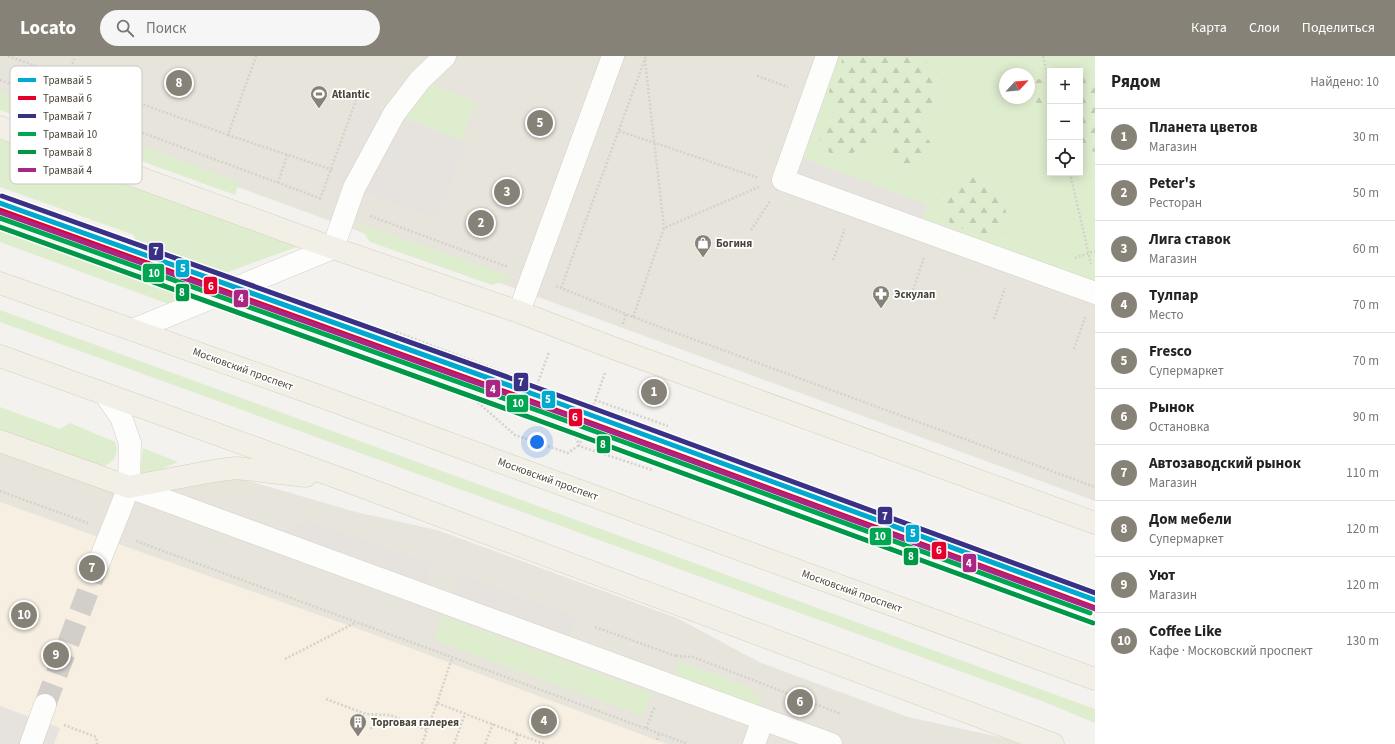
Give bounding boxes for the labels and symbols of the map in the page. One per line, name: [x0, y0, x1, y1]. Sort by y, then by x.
legend: [10, 66, 142, 184]
pin: 8: [166, 68, 192, 98]
north arrow: [999, 68, 1035, 104]
text: Трамвай 5: [43, 73, 92, 88]
sports icon: Atlantic: [309, 84, 329, 109]
place label: Atlantic: [331, 87, 370, 102]
text: Трамвай 6: [43, 91, 92, 106]
pin: 5: [527, 108, 553, 138]
text: Трамвай 7: [43, 109, 92, 124]
text: Трамвай 10: [43, 127, 97, 142]
text: Трамвай 8: [43, 145, 92, 160]
text: Трамвай 4: [43, 163, 92, 178]
pin: 3: [494, 177, 520, 207]
pin: 2: [468, 208, 494, 238]
shop icon: Богиня: [693, 233, 713, 258]
place label: Богиня: [716, 236, 752, 251]
line badge: 7: [148, 242, 164, 261]
text: 7: [153, 244, 159, 259]
line badge: 5: [175, 259, 190, 278]
text: 5: [180, 261, 186, 276]
line badge: 10: [142, 263, 165, 283]
text: 10: [148, 266, 160, 281]
line badge: 6: [203, 276, 218, 295]
text: 6: [208, 279, 214, 294]
line badge: 8: [175, 283, 190, 302]
pharmacy icon: Эскулап: [871, 284, 891, 309]
text: 8: [179, 285, 185, 300]
place label: Эскулап: [894, 287, 935, 302]
line badge: 4: [233, 289, 249, 308]
text: 4: [238, 291, 244, 306]
street label: Московский проспект: [191, 344, 295, 394]
line badge: 7: [513, 372, 529, 392]
text: 7: [518, 375, 524, 390]
pin: 1: [641, 377, 667, 407]
line badge: 4: [485, 379, 501, 398]
text: 4: [490, 382, 496, 397]
line badge: 5: [541, 390, 556, 409]
text: 5: [545, 392, 551, 407]
line badge: 10: [506, 394, 529, 413]
text: 10: [512, 396, 524, 411]
line badge: 6: [568, 408, 583, 427]
text: 6: [572, 410, 578, 425]
your location: [527, 432, 547, 452]
line badge: 8: [596, 435, 611, 454]
text: 8: [600, 437, 606, 452]
street label: Московский проспект: [496, 454, 600, 504]
line badge: 7: [877, 506, 893, 525]
text: 7: [882, 509, 888, 524]
line badge: 5: [905, 524, 920, 543]
text: 5: [910, 526, 916, 541]
line badge: 10: [869, 527, 892, 546]
text: 10: [874, 529, 886, 544]
line badge: 6: [931, 541, 947, 560]
text: 6: [936, 543, 942, 558]
line badge: 8: [903, 547, 919, 566]
text: 8: [908, 549, 914, 564]
pin: 7: [79, 553, 105, 583]
line badge: 4: [962, 553, 977, 573]
text: 4: [966, 556, 972, 571]
street label: Московский проспект: [800, 566, 904, 616]
pin: 10: [11, 600, 37, 630]
pin: 9: [43, 640, 69, 670]
pin: 6: [787, 687, 813, 717]
pin: 4: [531, 706, 557, 736]
building icon: Торговая галерея: [348, 712, 368, 737]
place label: Торговая галерея: [371, 715, 459, 730]

